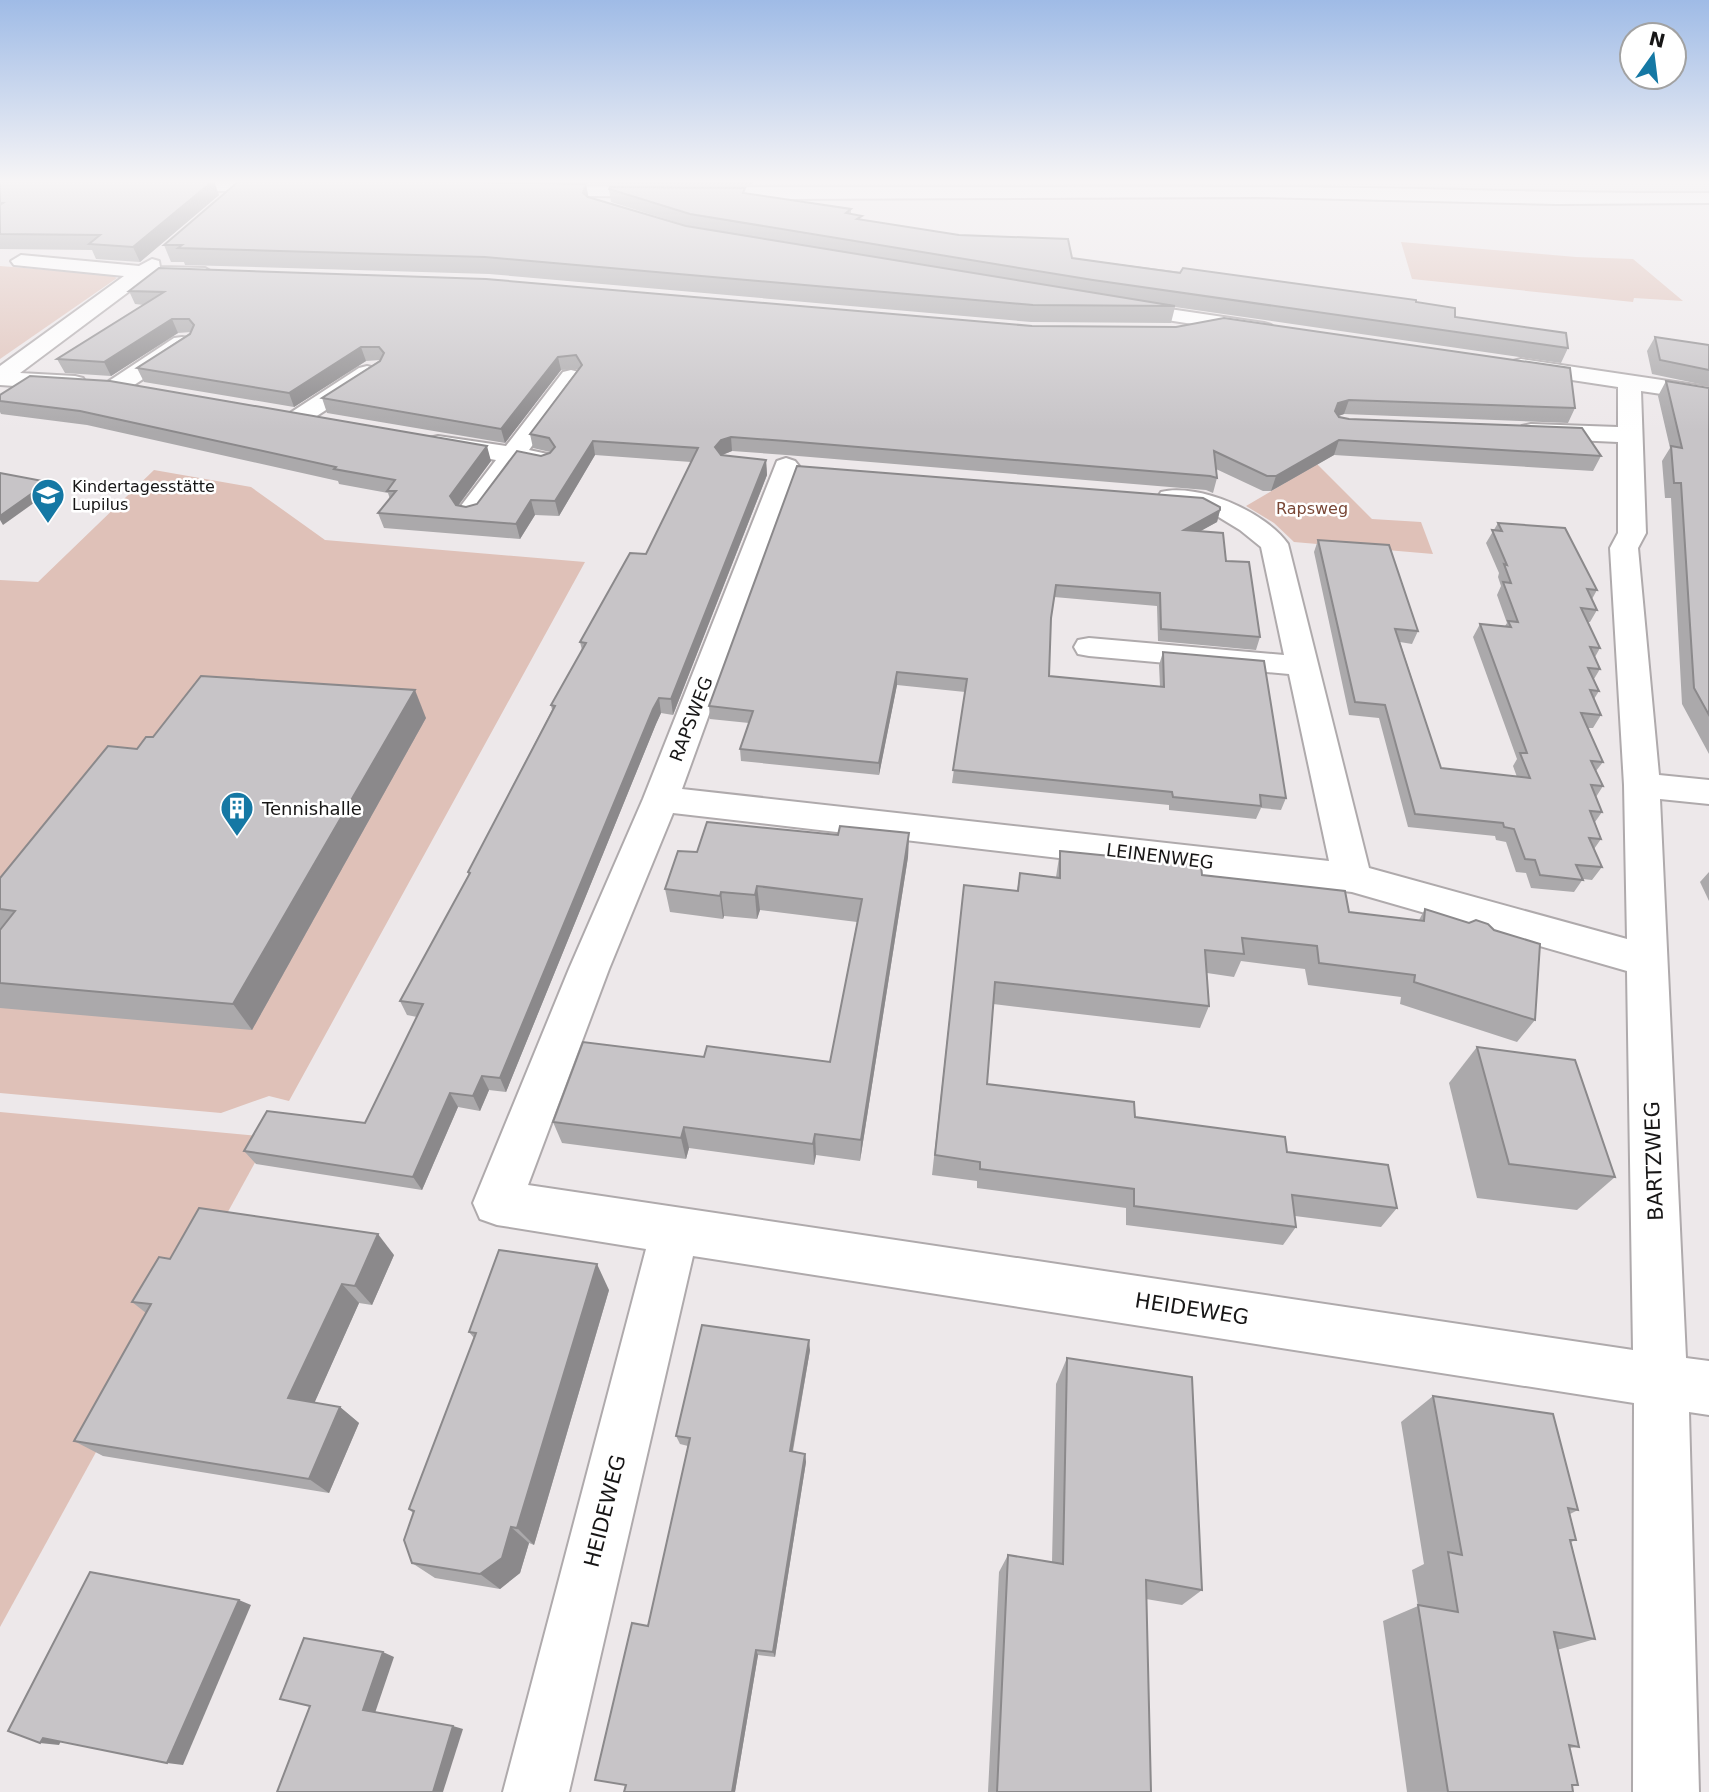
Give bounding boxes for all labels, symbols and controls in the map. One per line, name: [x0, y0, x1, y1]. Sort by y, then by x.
north arrow: [1618, 21, 1688, 91]
text: N: [1647, 27, 1667, 52]
school or university icon: Kindertagesstätte Lupilus: [29, 476, 67, 525]
place label: Kindertagesstätte Lupilus: [72, 477, 215, 514]
park label: Rapsweg: [1276, 499, 1348, 518]
street label: RAPSWEG: [665, 673, 717, 765]
building icon: Tennishalle: [218, 789, 256, 838]
place label: Tennishalle: [261, 798, 362, 819]
street label: LEINENWEG: [1105, 839, 1215, 873]
street label: BARTZWEG: [1640, 1101, 1668, 1221]
street label: HEIDEWEG: [1133, 1288, 1251, 1330]
street label: HEIDEWEG: [579, 1452, 631, 1570]

